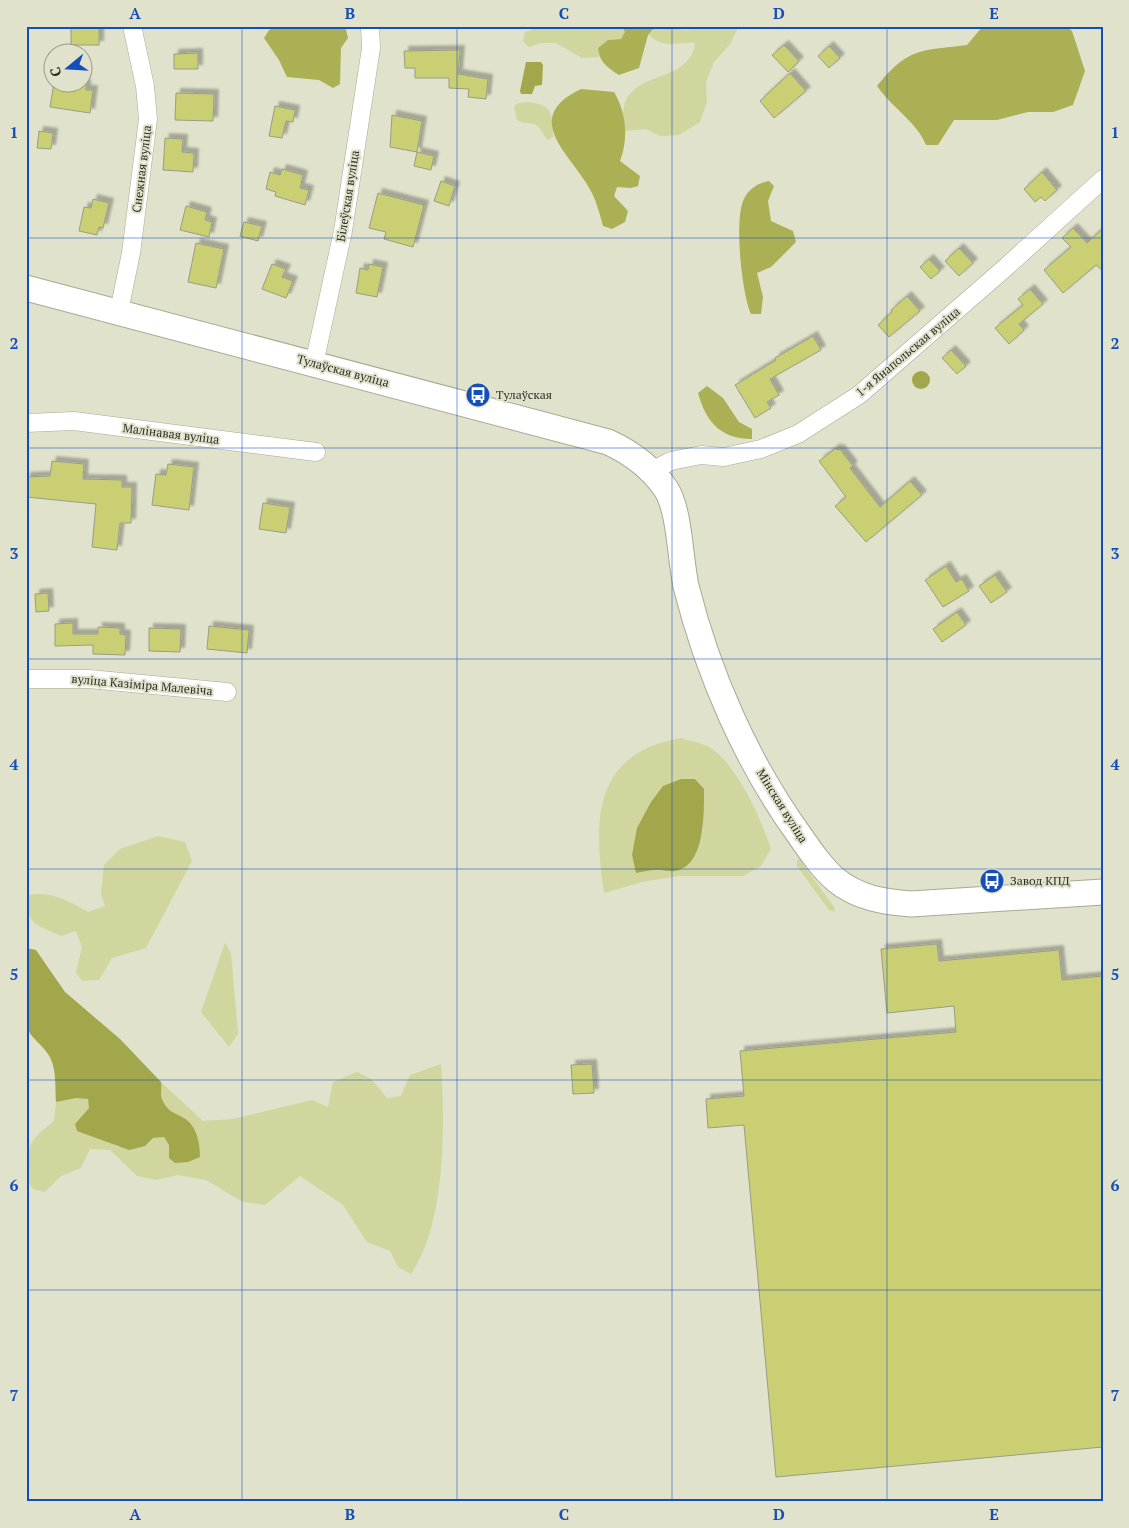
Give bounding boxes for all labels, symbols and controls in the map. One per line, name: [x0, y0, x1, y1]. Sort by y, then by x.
text: A: [129, 2, 141, 24]
text: B: [345, 2, 355, 24]
text: C: [559, 2, 569, 24]
text: D: [773, 2, 785, 24]
text: E: [989, 2, 999, 24]
north arrow: [42, 42, 92, 92]
text: С: [45, 65, 66, 79]
text: 1: [9, 121, 19, 143]
text: 1: [1110, 121, 1120, 143]
street label: Снежная вуліца: [129, 124, 154, 213]
street label: Білеўская вуліца: [333, 149, 362, 243]
street label: 1-я Янапольская вуліца: [853, 304, 963, 399]
text: 2: [9, 332, 19, 354]
text: 2: [1110, 332, 1120, 354]
street label: Тулаўская вуліца: [295, 351, 391, 390]
bus stop icon: Тулаўская: [465, 382, 491, 408]
place label: Тулаўская: [496, 387, 552, 402]
street label: Малінавая вуліца: [122, 420, 220, 447]
text: 3: [9, 542, 19, 564]
text: 3: [1110, 542, 1120, 564]
street label: вуліца Казіміра Малевіча: [71, 671, 213, 698]
text: 4: [9, 753, 19, 775]
text: 4: [1110, 753, 1120, 775]
street label: Мінская вуліца: [754, 766, 811, 846]
bus stop icon: Завод КПД: [979, 868, 1005, 894]
place label: Завод КПД: [1010, 873, 1071, 888]
text: 5: [9, 963, 19, 985]
text: 5: [1110, 963, 1120, 985]
text: 6: [9, 1174, 19, 1196]
text: 6: [1110, 1174, 1120, 1196]
text: 7: [9, 1384, 19, 1406]
text: 7: [1110, 1384, 1120, 1406]
text: A: [129, 1503, 141, 1525]
text: B: [345, 1503, 355, 1525]
text: C: [559, 1503, 569, 1525]
text: D: [773, 1503, 785, 1525]
text: E: [989, 1503, 999, 1525]

